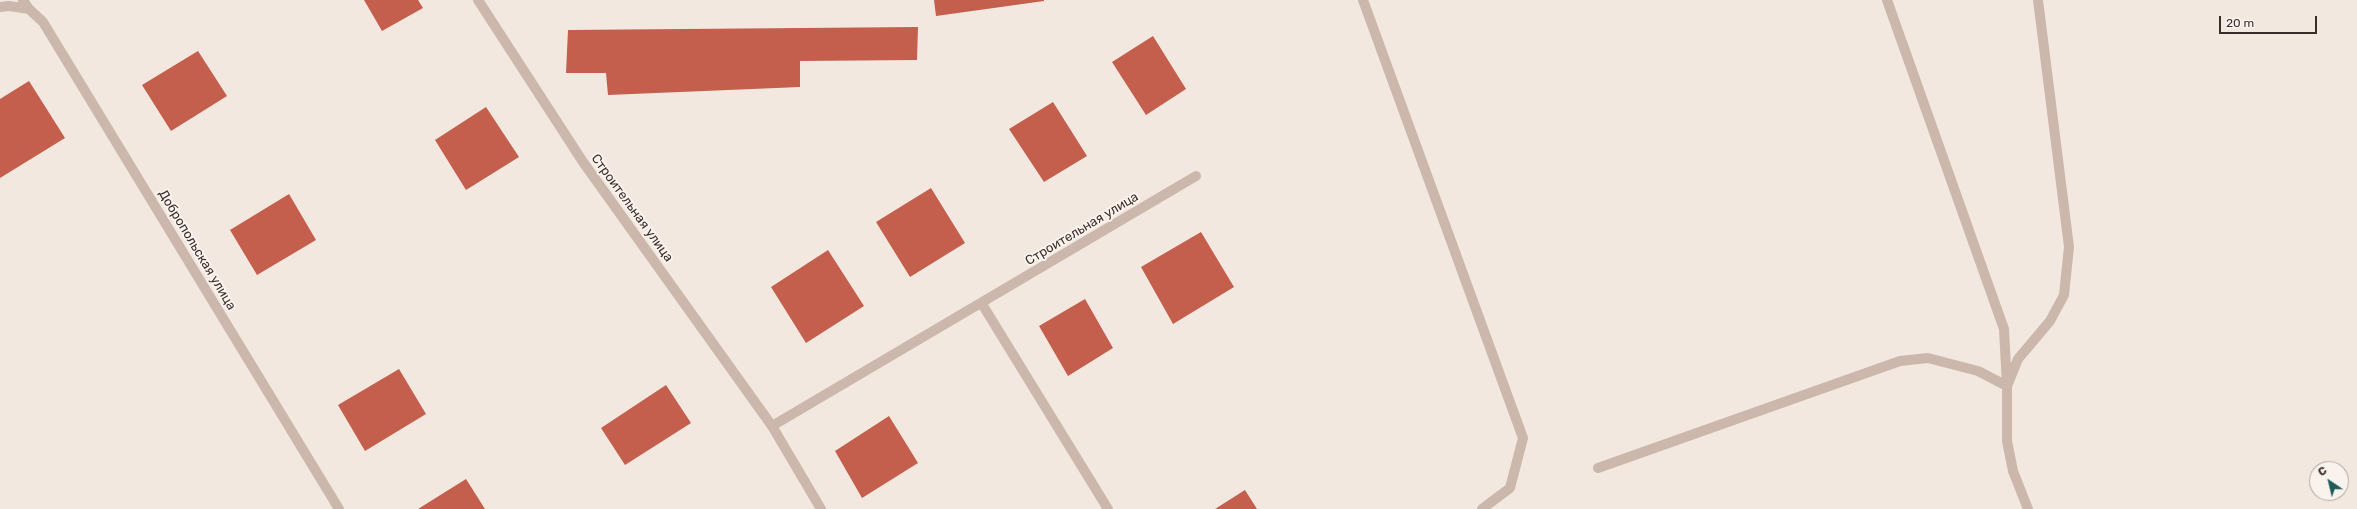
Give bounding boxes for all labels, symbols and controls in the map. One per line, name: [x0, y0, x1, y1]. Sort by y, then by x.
scale bar: [2221, 8, 2319, 34]
text: 20 m: [2226, 16, 2254, 30]
street label: Строительная улица: [588, 151, 676, 265]
street label: Добропольская улица: [155, 187, 239, 313]
street label: Строительная улица: [1023, 189, 1141, 269]
north arrow: [2309, 461, 2349, 501]
text: С: [2316, 464, 2329, 479]

